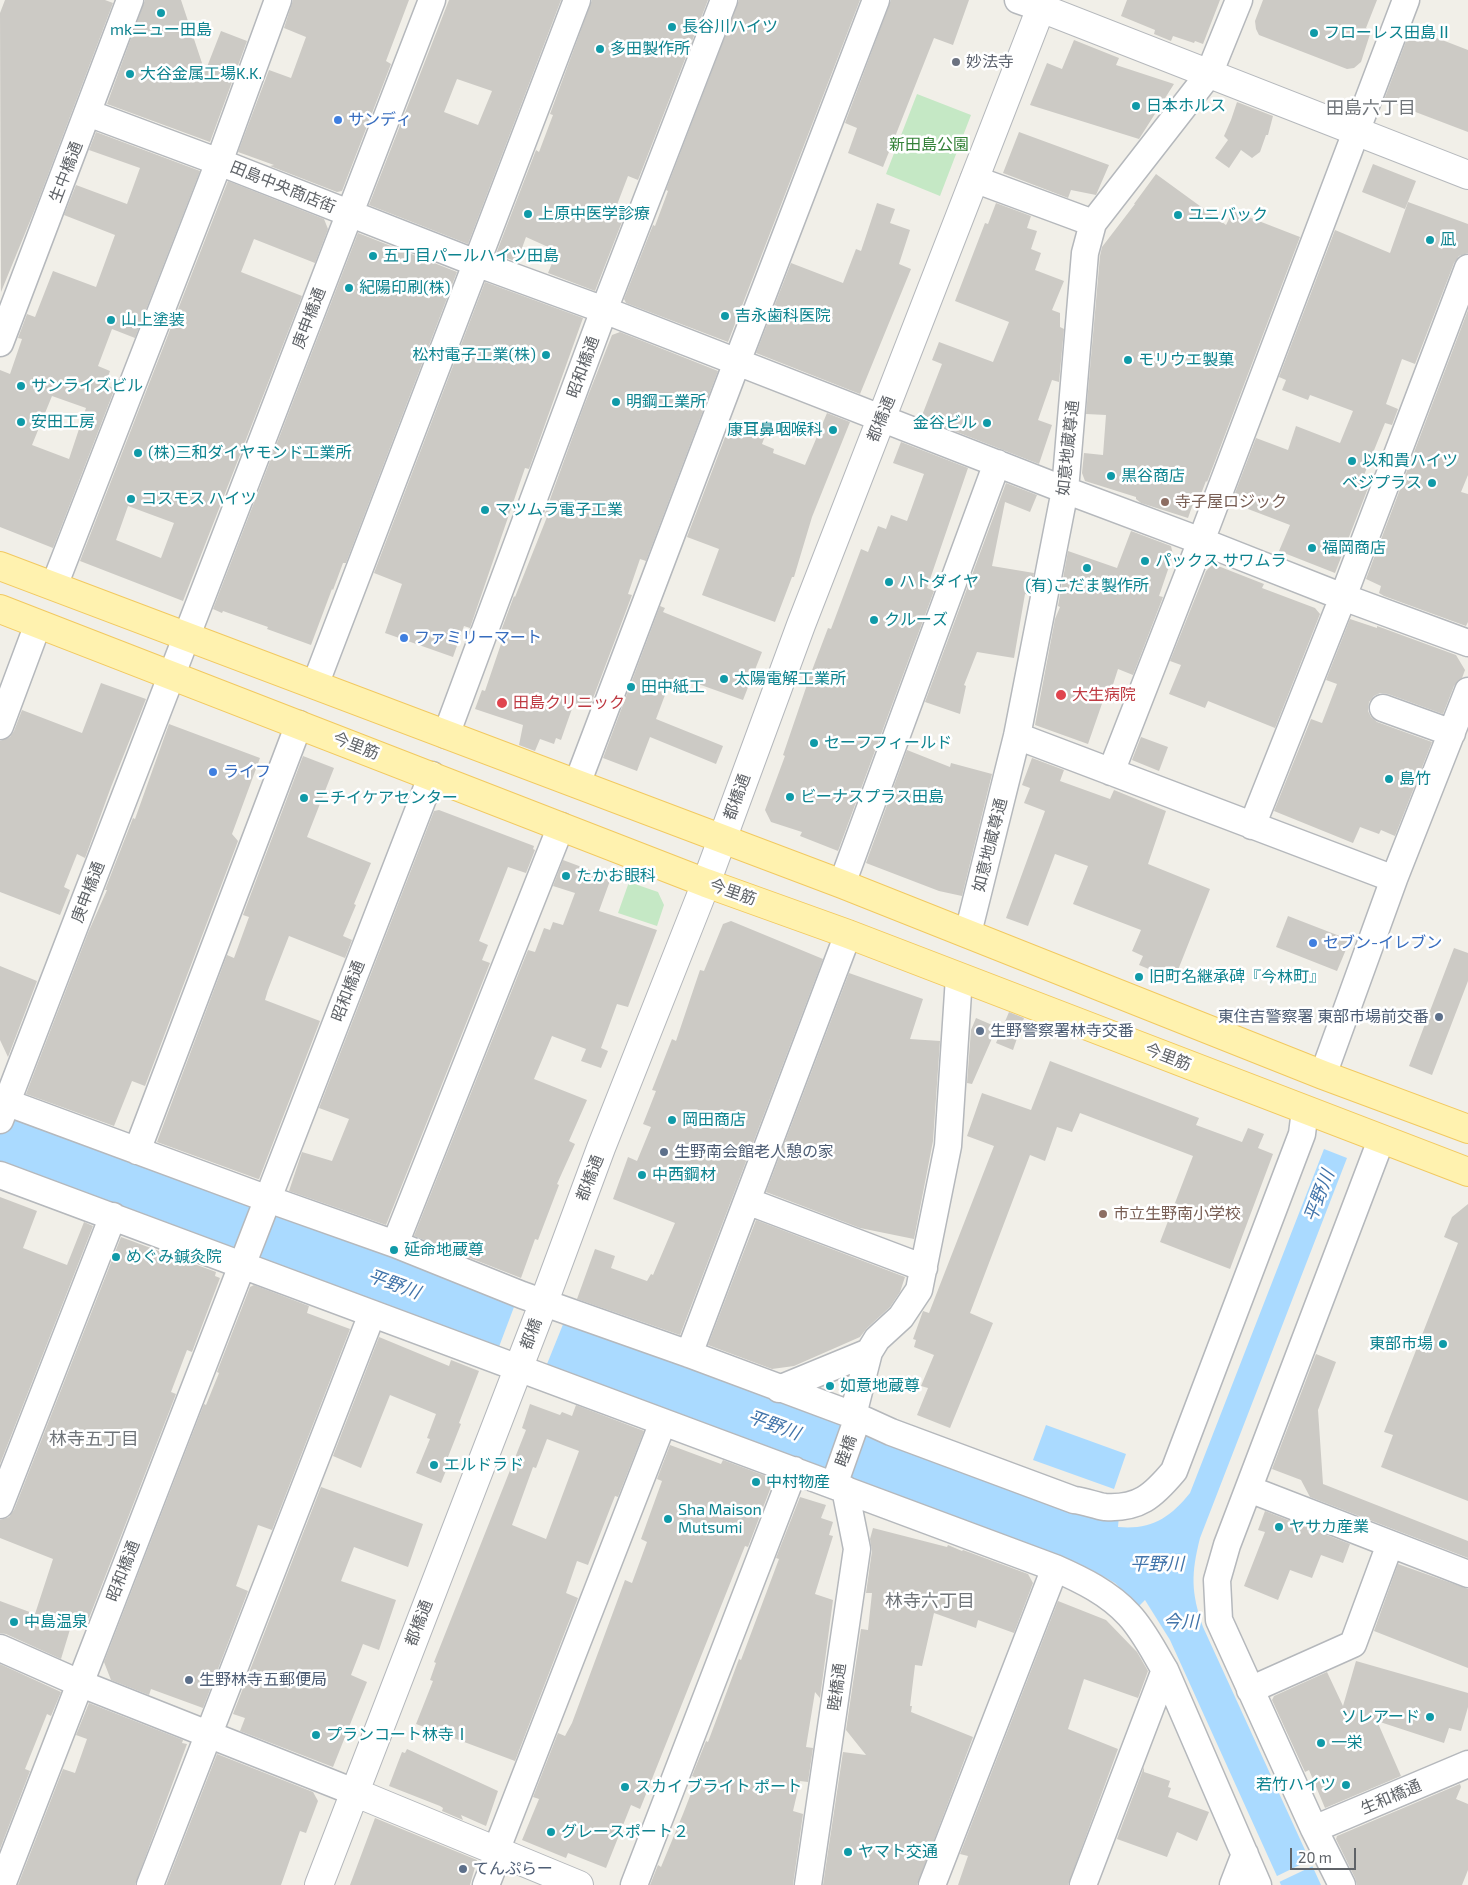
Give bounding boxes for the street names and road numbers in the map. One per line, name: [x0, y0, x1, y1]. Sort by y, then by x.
street label: 生中橋通: [46, 139, 86, 205]
street label: 田島中央商店街: [227, 157, 339, 217]
street label: 庚申橋通: [289, 285, 329, 351]
street label: 昭和橋通: [563, 334, 603, 400]
street label: 都橋通: [863, 393, 899, 445]
street label: 如意地蔵尊通: [1053, 399, 1083, 497]
street label: 今里筋: [330, 728, 382, 764]
street label: 都橋通: [720, 771, 754, 823]
street label: 如意地蔵尊通: [969, 796, 1011, 894]
street label: 庚申橋通: [68, 859, 108, 925]
street label: 今里筋: [707, 875, 759, 909]
street label: 昭和橋通: [328, 958, 368, 1024]
street label: 今里筋: [1142, 1039, 1194, 1075]
street label: 都橋通: [572, 1152, 608, 1204]
street label: 都橋: [516, 1316, 546, 1352]
street label: 睦橋: [832, 1433, 860, 1469]
street label: 昭和橋通: [103, 1538, 143, 1604]
street label: 都橋通: [401, 1597, 437, 1649]
street label: 睦橋通: [824, 1662, 850, 1712]
street label: 生和橋通: [1358, 1776, 1424, 1818]

